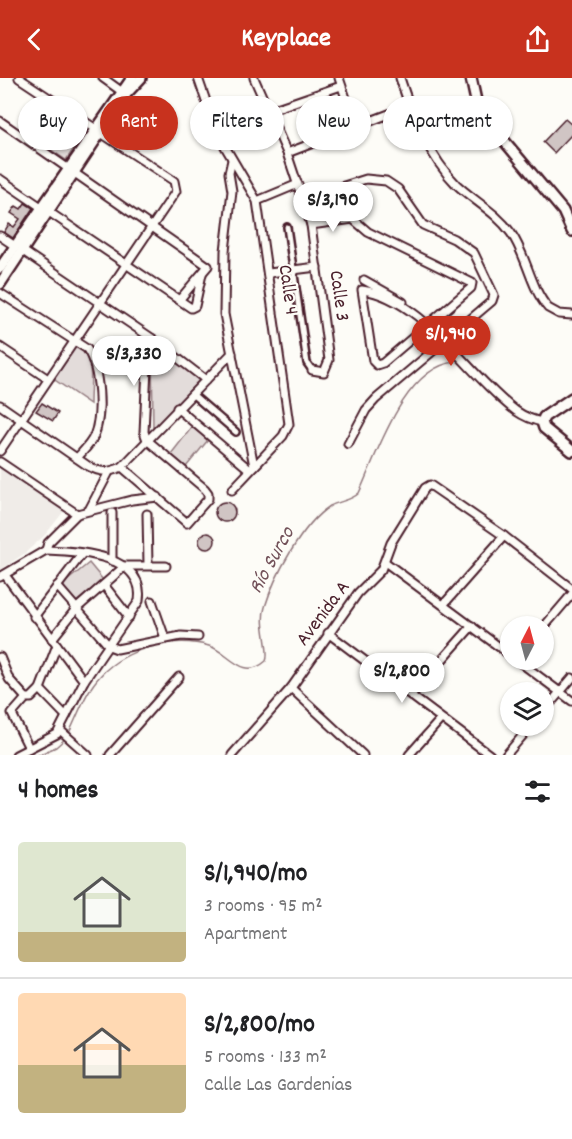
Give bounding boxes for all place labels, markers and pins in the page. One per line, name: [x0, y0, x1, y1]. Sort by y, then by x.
pin: S/3,190: [278, 182, 388, 233]
pin: S/1,940: [396, 316, 506, 367]
pin: S/3,330: [79, 336, 189, 387]
pin: S/2,800: [347, 653, 457, 704]

